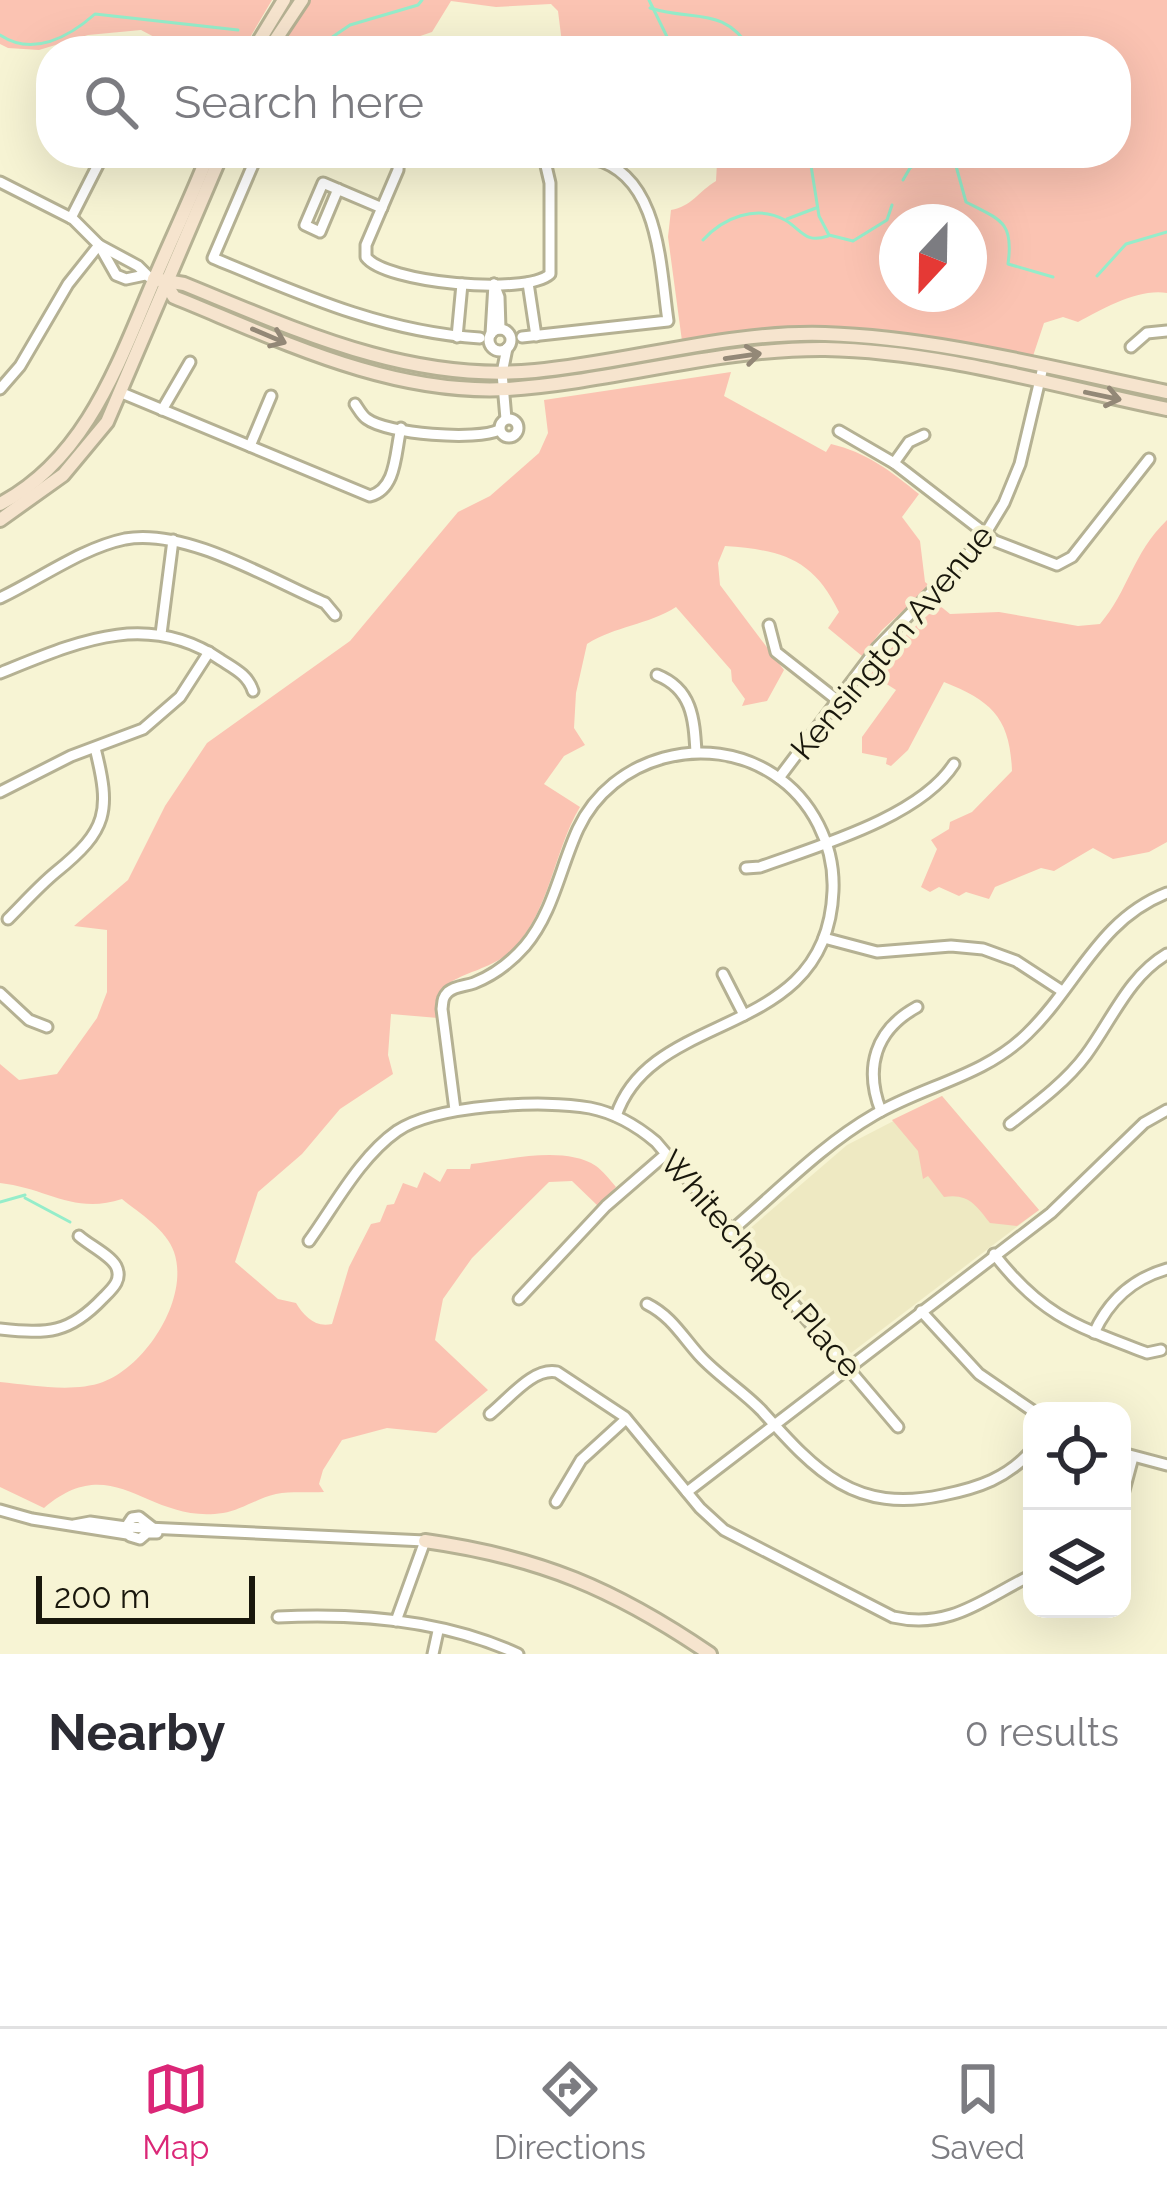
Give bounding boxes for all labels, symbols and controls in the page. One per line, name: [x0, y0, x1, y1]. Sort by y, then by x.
search box: [36, 36, 1131, 168]
icon: search: [78, 69, 144, 135]
text: Search here: [174, 76, 424, 129]
north arrow: [879, 204, 987, 312]
one-way arrow: [249, 327, 286, 348]
one-way arrow: [723, 344, 762, 367]
one-way arrow: [1084, 385, 1122, 408]
street label: Kensington Avenue: [782, 517, 1002, 767]
street label: Whitechapel Place: [652, 1143, 870, 1385]
map controls: [1023, 1402, 1131, 1618]
button: locate: [1023, 1402, 1131, 1510]
button: layers: [1023, 1510, 1131, 1618]
scale bar: [36, 1570, 255, 1623]
text: 200 m: [54, 1577, 150, 1616]
text: Nearby: [48, 1702, 225, 1762]
text: 0 results: [965, 1709, 1119, 1755]
tab: Map: [142, 2056, 209, 2167]
tab: Directions: [494, 2056, 646, 2167]
tab: Saved: [930, 2056, 1025, 2167]

